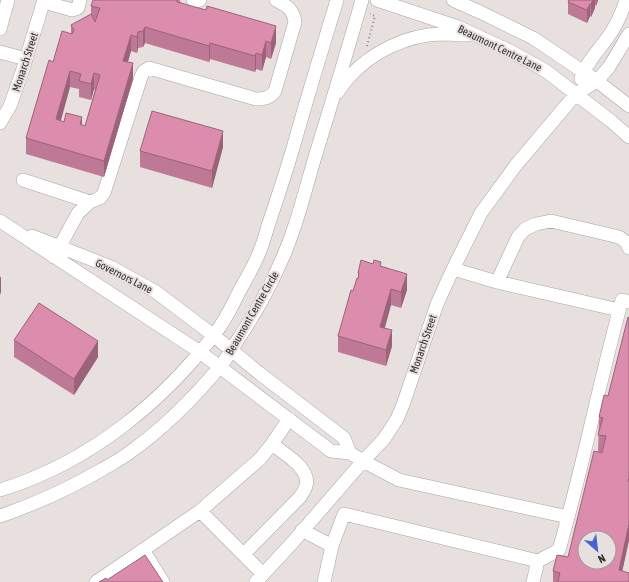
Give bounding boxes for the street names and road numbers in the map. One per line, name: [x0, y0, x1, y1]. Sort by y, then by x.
street label: Beaumont Centre Lane: [456, 23, 544, 73]
street label: Monarch Street: [10, 31, 40, 93]
street label: Governors Lane: [93, 256, 155, 296]
street label: Beaumont Centre Circle: [223, 269, 281, 357]
street label: Monarch Street: [407, 313, 439, 375]

